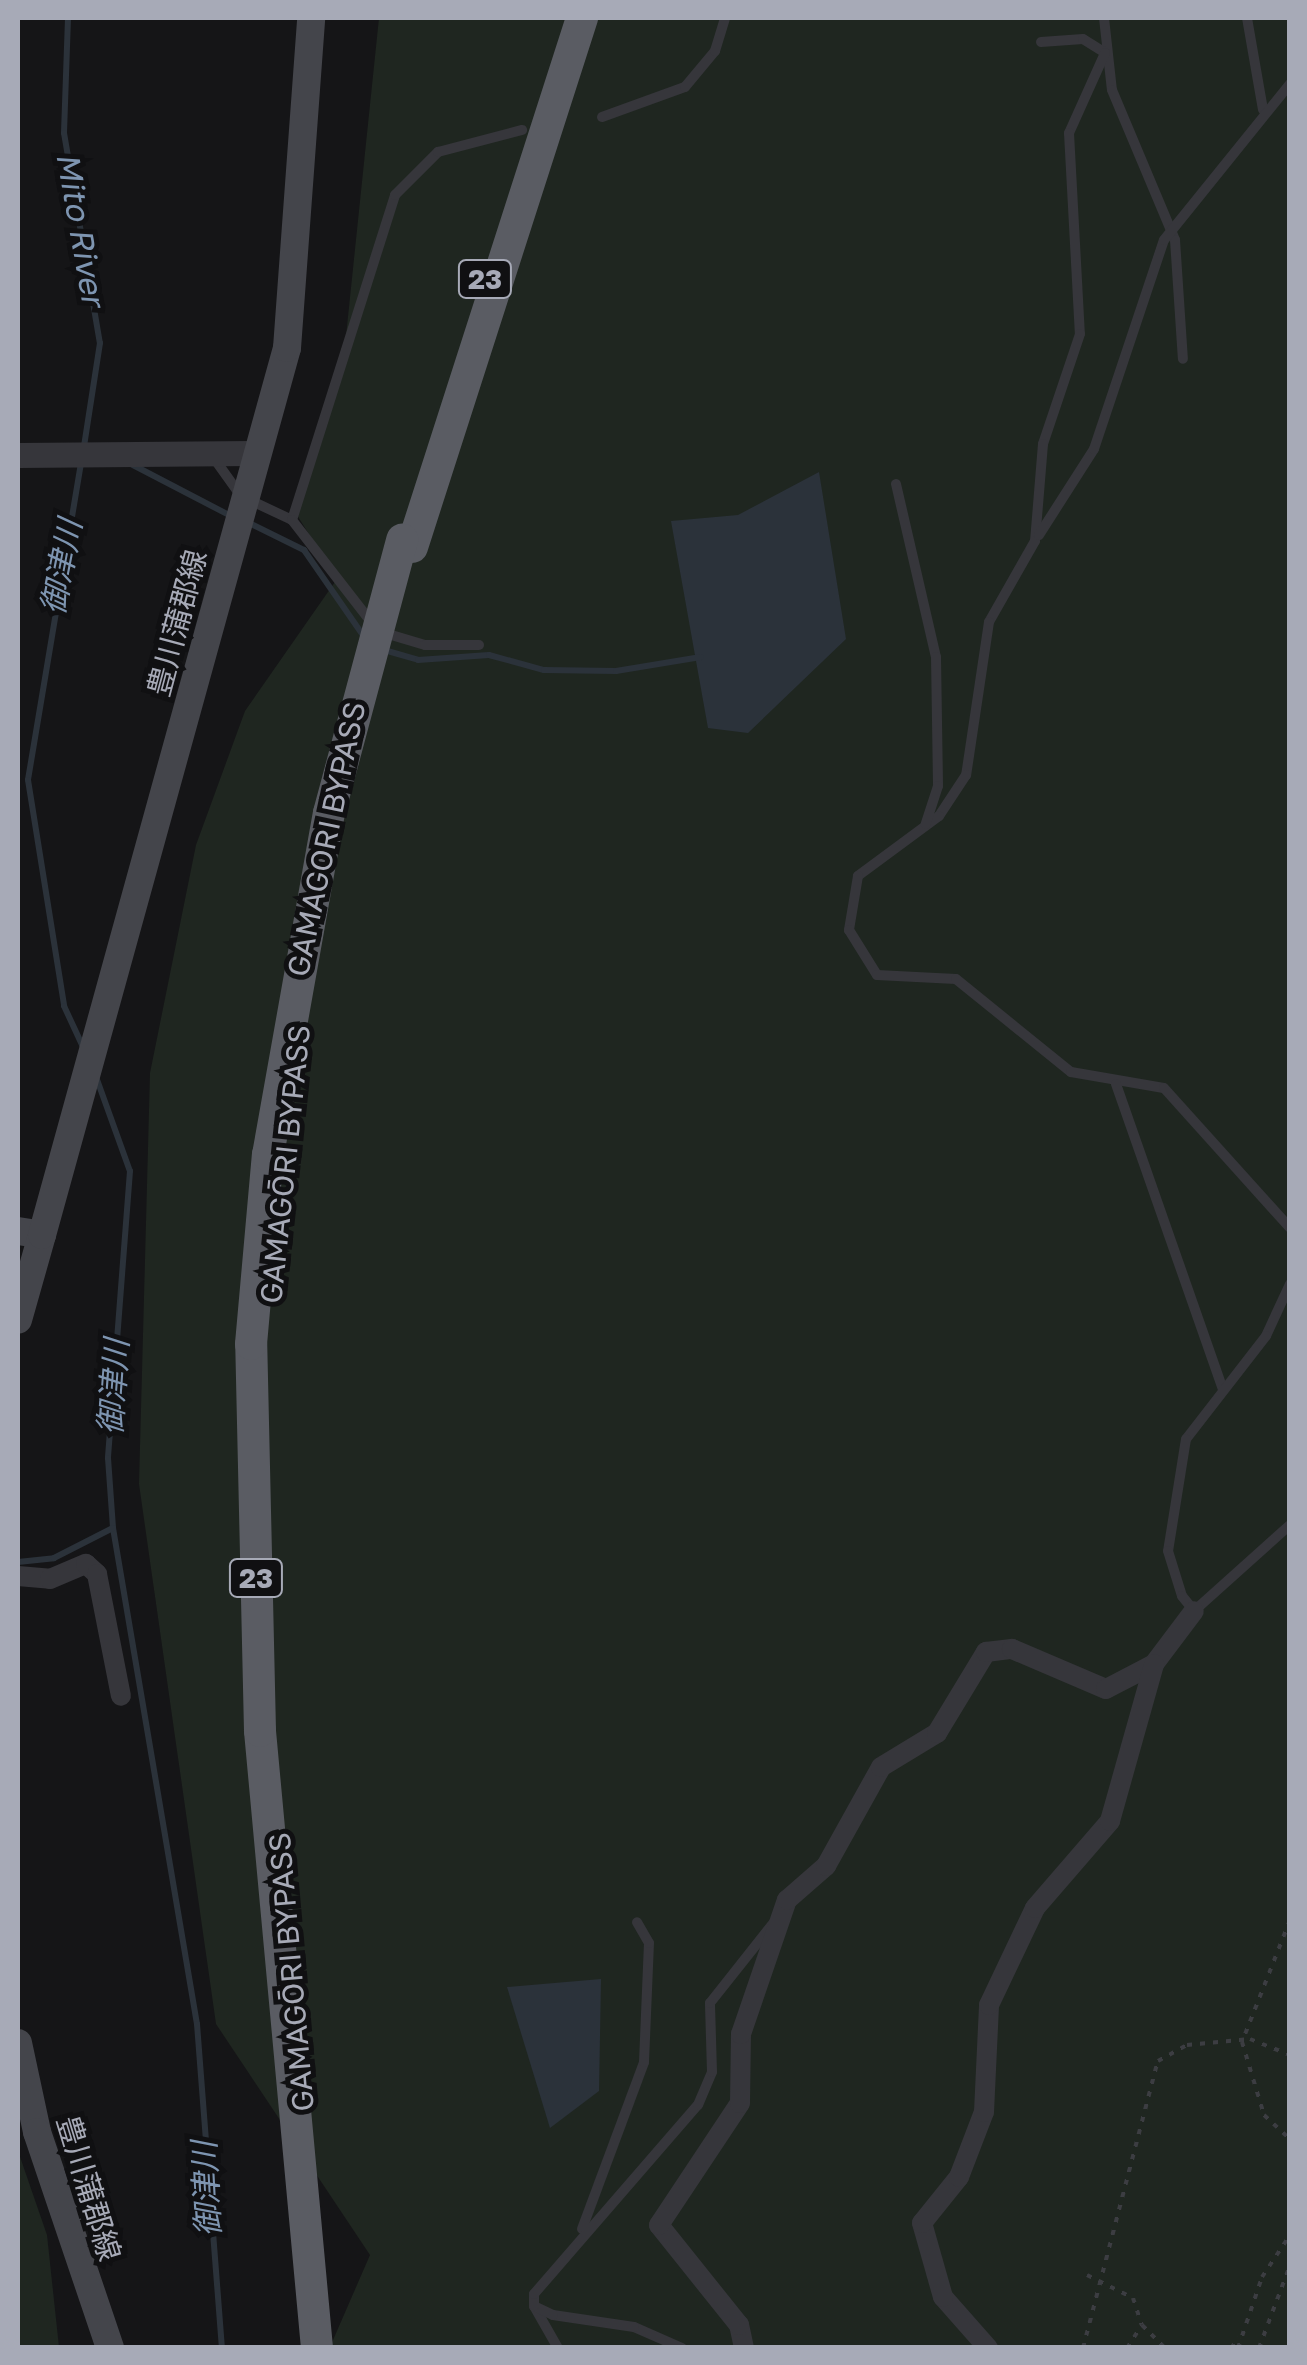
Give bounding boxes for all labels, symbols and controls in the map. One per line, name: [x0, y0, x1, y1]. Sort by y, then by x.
water label: Mito River: [49, 149, 113, 309]
road number: 23: [458, 256, 512, 302]
water label: 御津川: [33, 516, 89, 618]
street label: 豊川蒲郡線: [140, 546, 214, 700]
street label: GAMAGORI BYPASS: [279, 698, 373, 980]
street label: GAMAGŌRI BYPASS: [252, 1023, 318, 1305]
water label: 御津川: [90, 1338, 136, 1436]
road number: 23: [228, 1555, 284, 1601]
street label: GAMAGŌRI BYPASS: [261, 1831, 321, 2113]
street label: 豊川蒲郡線: [50, 2111, 128, 2265]
water label: 御津川: [184, 2140, 228, 2238]

